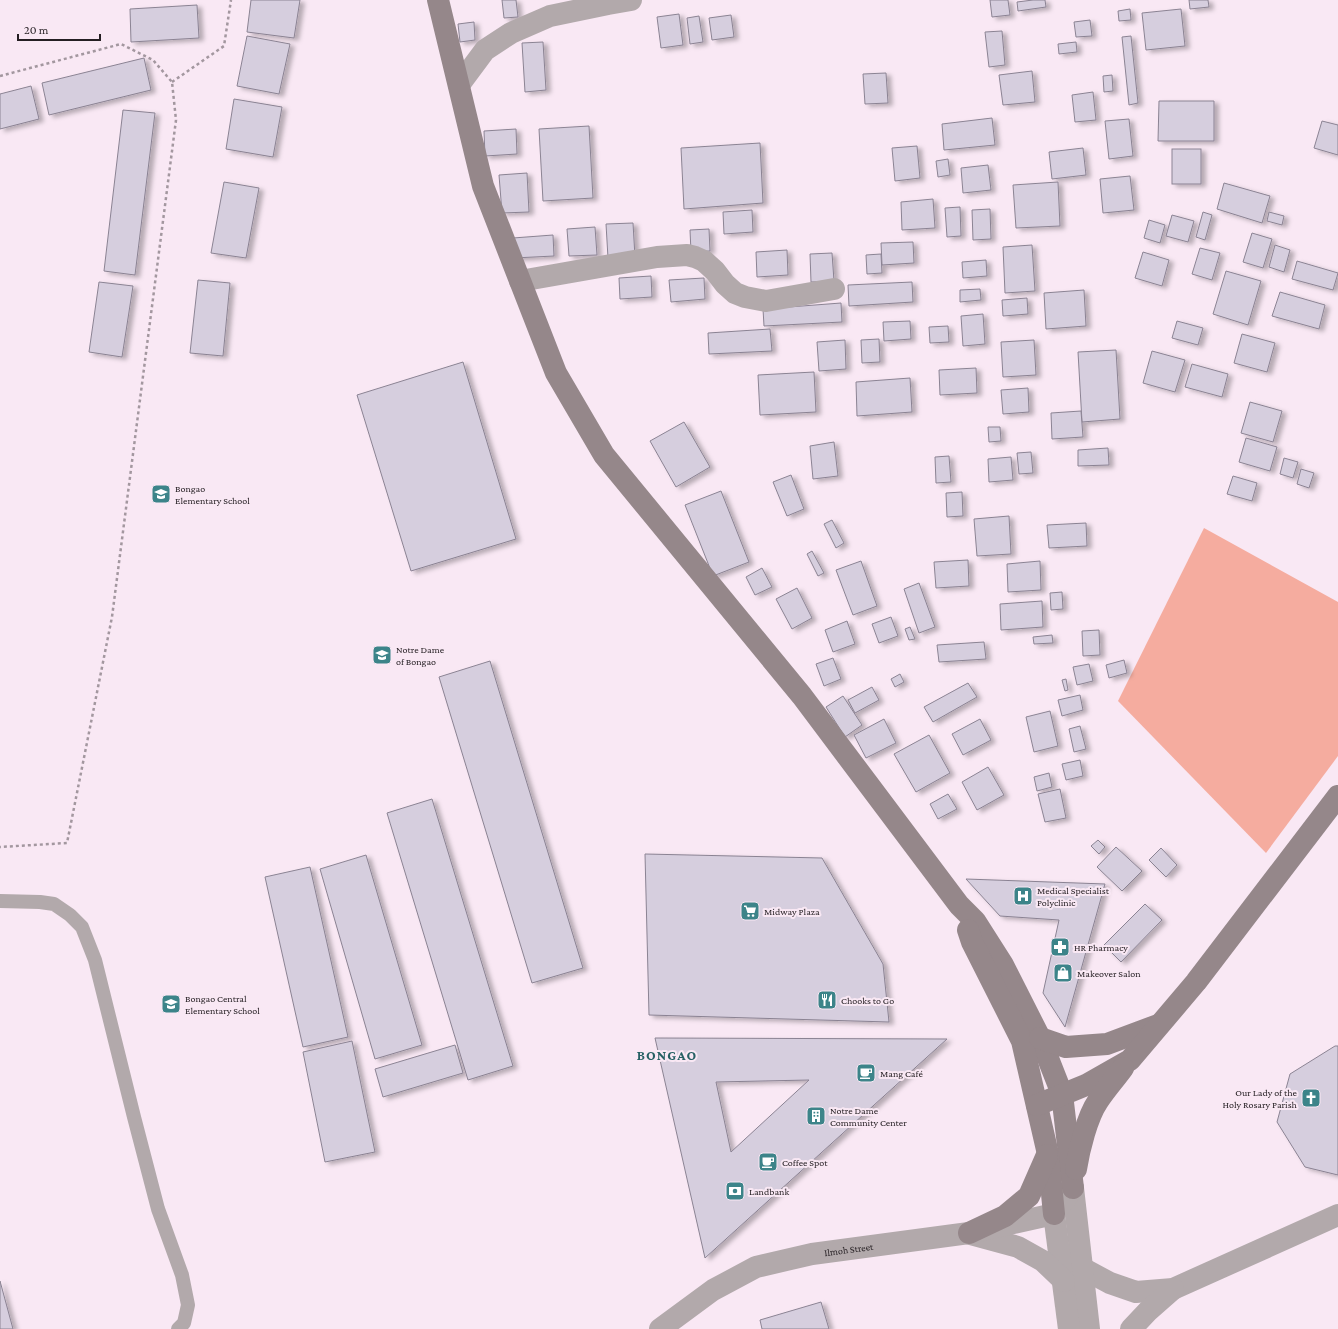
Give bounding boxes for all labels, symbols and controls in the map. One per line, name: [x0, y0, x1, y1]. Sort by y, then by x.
scale bar: [18, 16, 100, 42]
text: 20 m: [24, 23, 49, 37]
school or university icon: Bongao Elementary School: [150, 483, 172, 505]
place label: Bongao Elementary School: [175, 483, 250, 506]
school or university icon: Notre Dame of Bongao: [371, 644, 393, 666]
place label: Notre Dame of Bongao: [396, 644, 445, 667]
hospital icon: Medical Specialist Polyclinic: [1012, 885, 1034, 907]
place label: Medical Specialist Polyclinic: [1037, 885, 1110, 908]
supermarket icon: Midway Plaza: [739, 900, 761, 922]
place label: Midway Plaza: [764, 906, 820, 917]
pharmacy icon: HR Pharmacy: [1049, 936, 1071, 958]
place label: HR Pharmacy: [1074, 942, 1128, 953]
shop icon: Makeover Salon: [1052, 962, 1074, 984]
place label: Makeover Salon: [1077, 968, 1141, 979]
restaurant icon: Chooks to Go: [816, 989, 838, 1011]
school or university icon: Bongao Central Elementary School: [160, 993, 182, 1015]
place label: Bongao Central Elementary School: [185, 993, 260, 1016]
place label: Chooks to Go: [841, 995, 894, 1006]
district label: BONGAO: [637, 1047, 697, 1063]
cafe icon: Mang Café: [855, 1062, 877, 1084]
place label: Mang Café: [880, 1068, 923, 1079]
place label: Our Lady of the Holy Rosary Parish: [1222, 1087, 1298, 1110]
church icon: Our Lady of the Holy Rosary Parish: [1300, 1087, 1322, 1109]
building icon: Notre Dame Community Center: [805, 1105, 827, 1127]
place label: Notre Dame Community Center: [830, 1105, 907, 1128]
cafe icon: Coffee Spot: [757, 1151, 779, 1173]
place label: Coffee Spot: [782, 1157, 828, 1168]
bank icon: Landbank: [724, 1180, 746, 1202]
place label: Landbank: [749, 1186, 789, 1197]
street label: Ilmoh Street: [823, 1240, 875, 1258]

